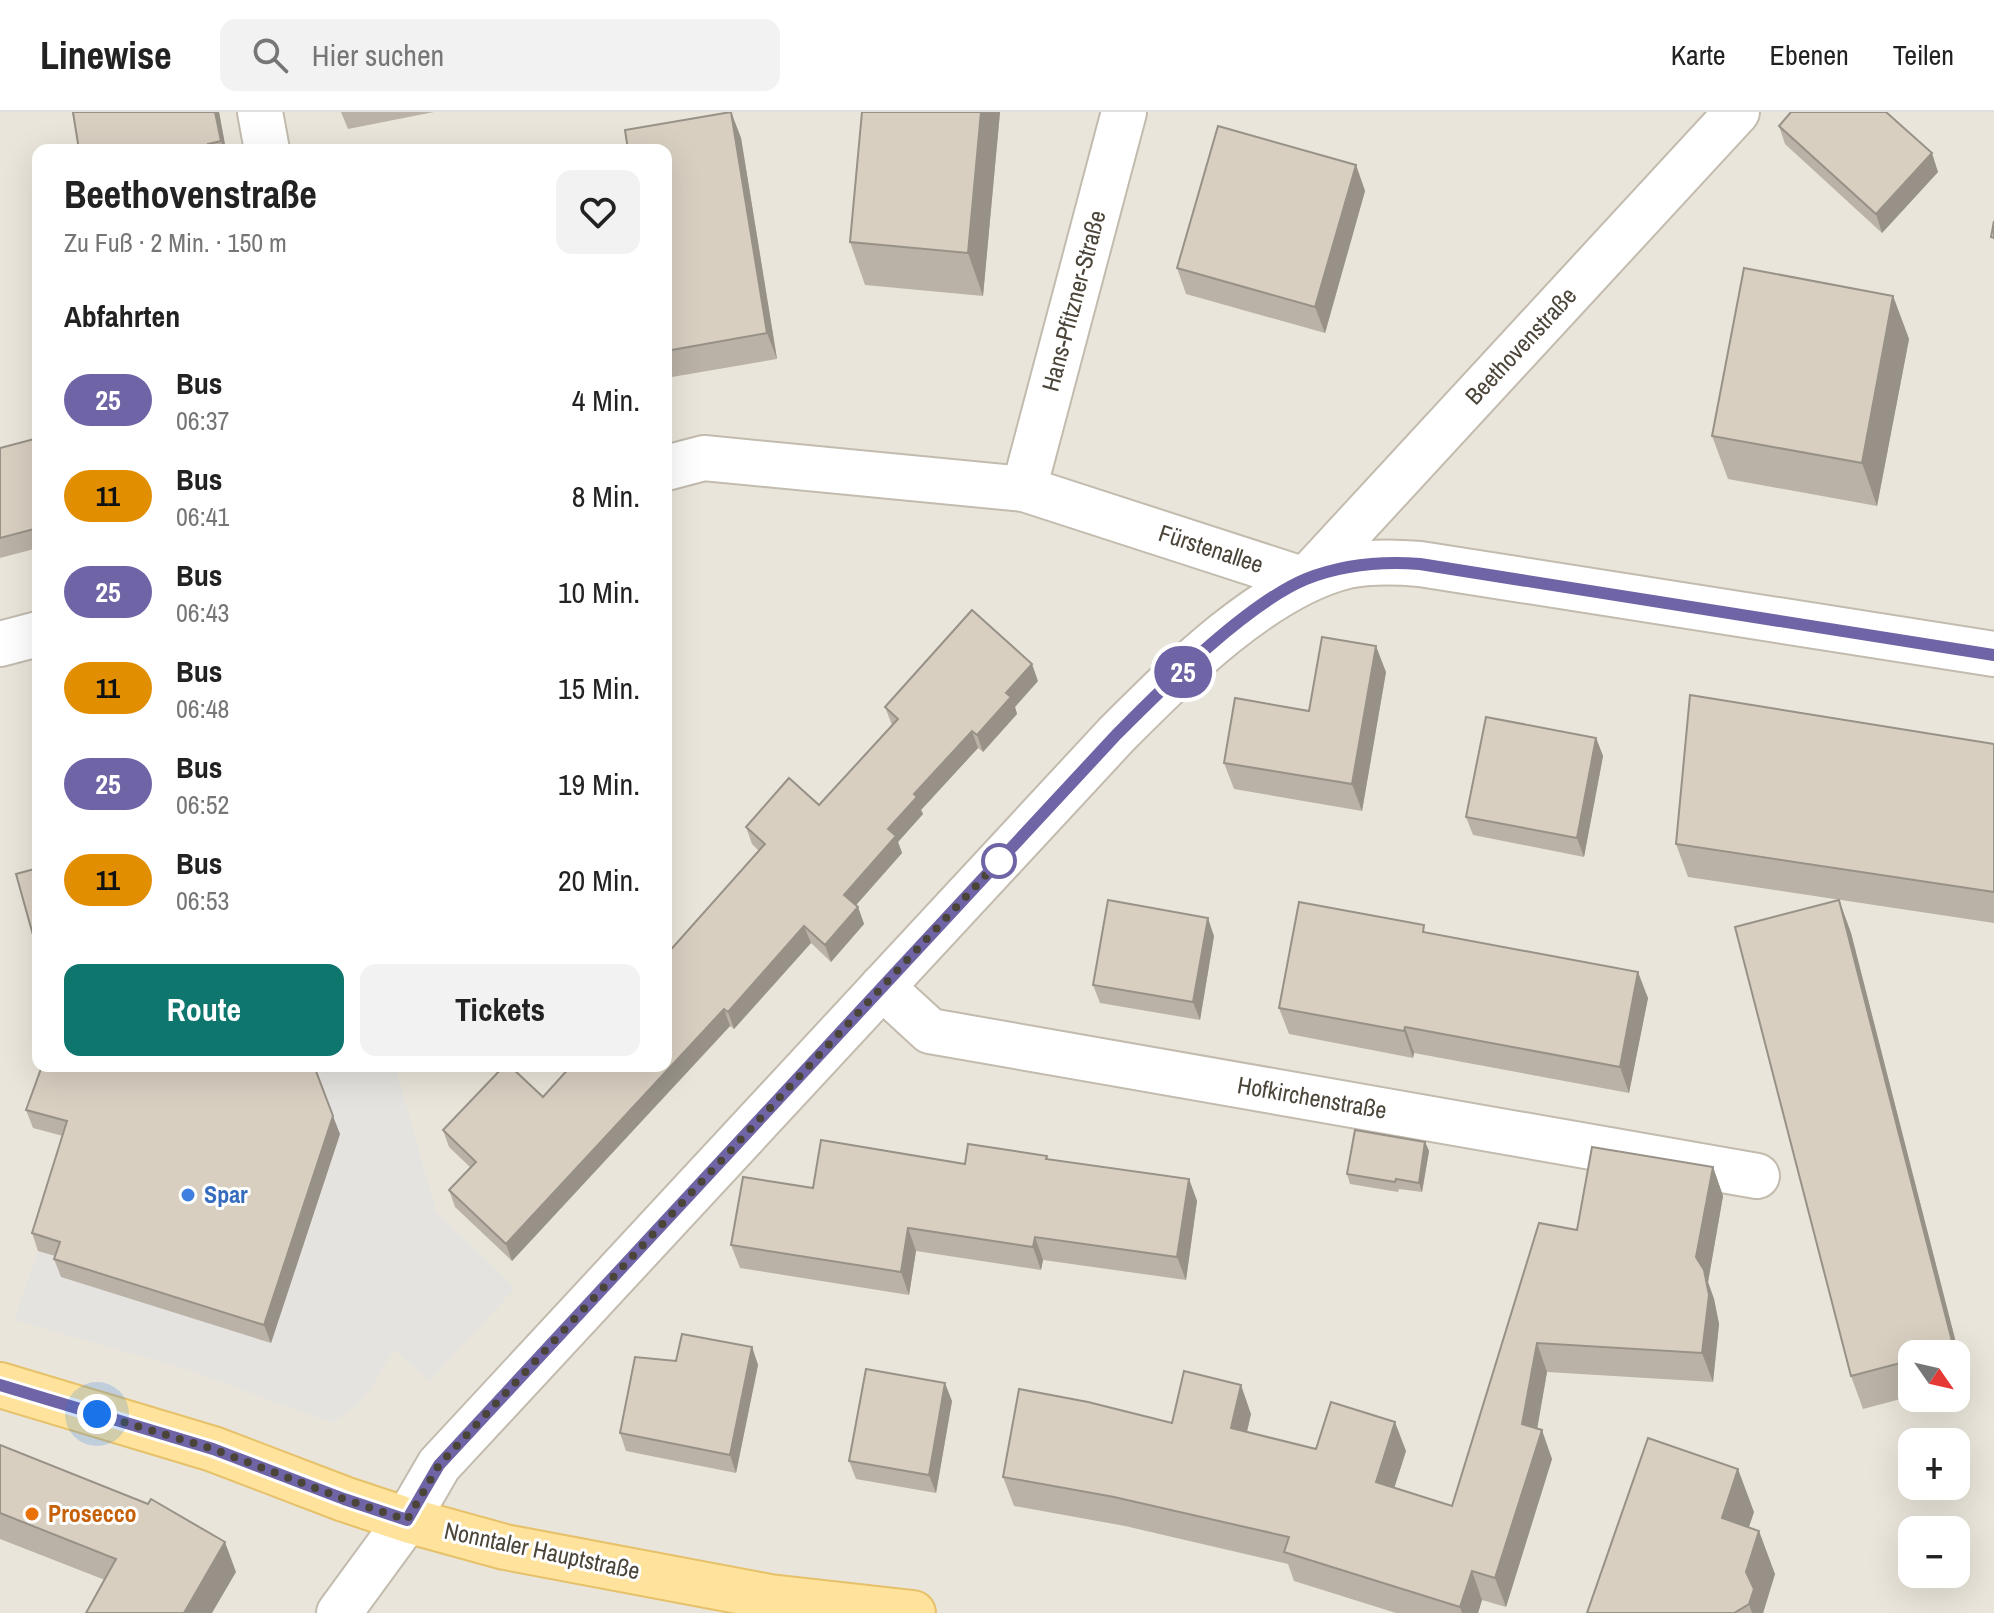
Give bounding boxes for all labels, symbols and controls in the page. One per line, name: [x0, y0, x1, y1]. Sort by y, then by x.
search box: [220, 19, 780, 91]
text: Linewise: [40, 30, 172, 81]
icon: search: [248, 33, 292, 77]
text: Hier suchen: [312, 35, 444, 75]
text: Karte: [1671, 36, 1726, 74]
text: Ebenen: [1770, 36, 1849, 74]
text: Teilen: [1893, 36, 1954, 74]
text: Beethovenstraße: [64, 169, 317, 220]
button: heart: [556, 170, 640, 254]
street label: Hans-Pfitzner-Straße: [1034, 207, 1113, 395]
text: Zu Fuß · 2 Min. · 150 m: [64, 225, 287, 260]
street label: Beethovenstraße: [1457, 280, 1583, 411]
text: Abfahrten: [64, 296, 180, 336]
text: Bus: [176, 363, 222, 403]
text: 4 Min.: [572, 380, 640, 420]
text: 25: [95, 381, 121, 419]
text: 06:37: [176, 403, 229, 438]
text: Bus: [176, 459, 222, 499]
text: 8 Min.: [572, 476, 640, 516]
text: 11: [96, 477, 120, 515]
text: 06:41: [176, 499, 229, 534]
street label: Fürstenallee: [1155, 516, 1268, 580]
text: Bus: [176, 555, 222, 595]
text: 10 Min.: [558, 572, 640, 612]
text: 25: [95, 573, 121, 611]
text: 06:43: [176, 595, 229, 630]
line badge: 25: [1147, 646, 1219, 698]
text: Bus: [176, 651, 222, 691]
text: 25: [1170, 653, 1196, 691]
text: 15 Min.: [558, 668, 640, 708]
text: 11: [96, 669, 120, 707]
text: 06:48: [176, 691, 229, 726]
text: Bus: [176, 747, 222, 787]
text: 19 Min.: [558, 764, 640, 804]
text: 25: [95, 765, 121, 803]
text: 06:52: [176, 787, 229, 822]
text: Bus: [176, 843, 222, 883]
unlabelled marker: [982, 844, 1016, 878]
text: 20 Min.: [558, 860, 640, 900]
text: 11: [96, 861, 120, 899]
text: 06:53: [176, 883, 229, 918]
button: Route: [64, 964, 344, 1056]
button: Tickets: [360, 964, 640, 1056]
street label: Hofkirchenstraße: [1235, 1068, 1389, 1126]
place label: Spar: [204, 1178, 248, 1210]
marker: Spar: [179, 1186, 197, 1204]
north arrow: [1898, 1340, 1970, 1412]
map controls: [1898, 1340, 1970, 1588]
your location: [77, 1394, 117, 1434]
button: +: [1898, 1428, 1970, 1500]
place label: Prosecco: [48, 1497, 137, 1529]
marker: Prosecco: [23, 1505, 41, 1523]
street label: Nonntaler Hauptstraße: [442, 1514, 643, 1586]
button: −: [1898, 1516, 1970, 1588]

